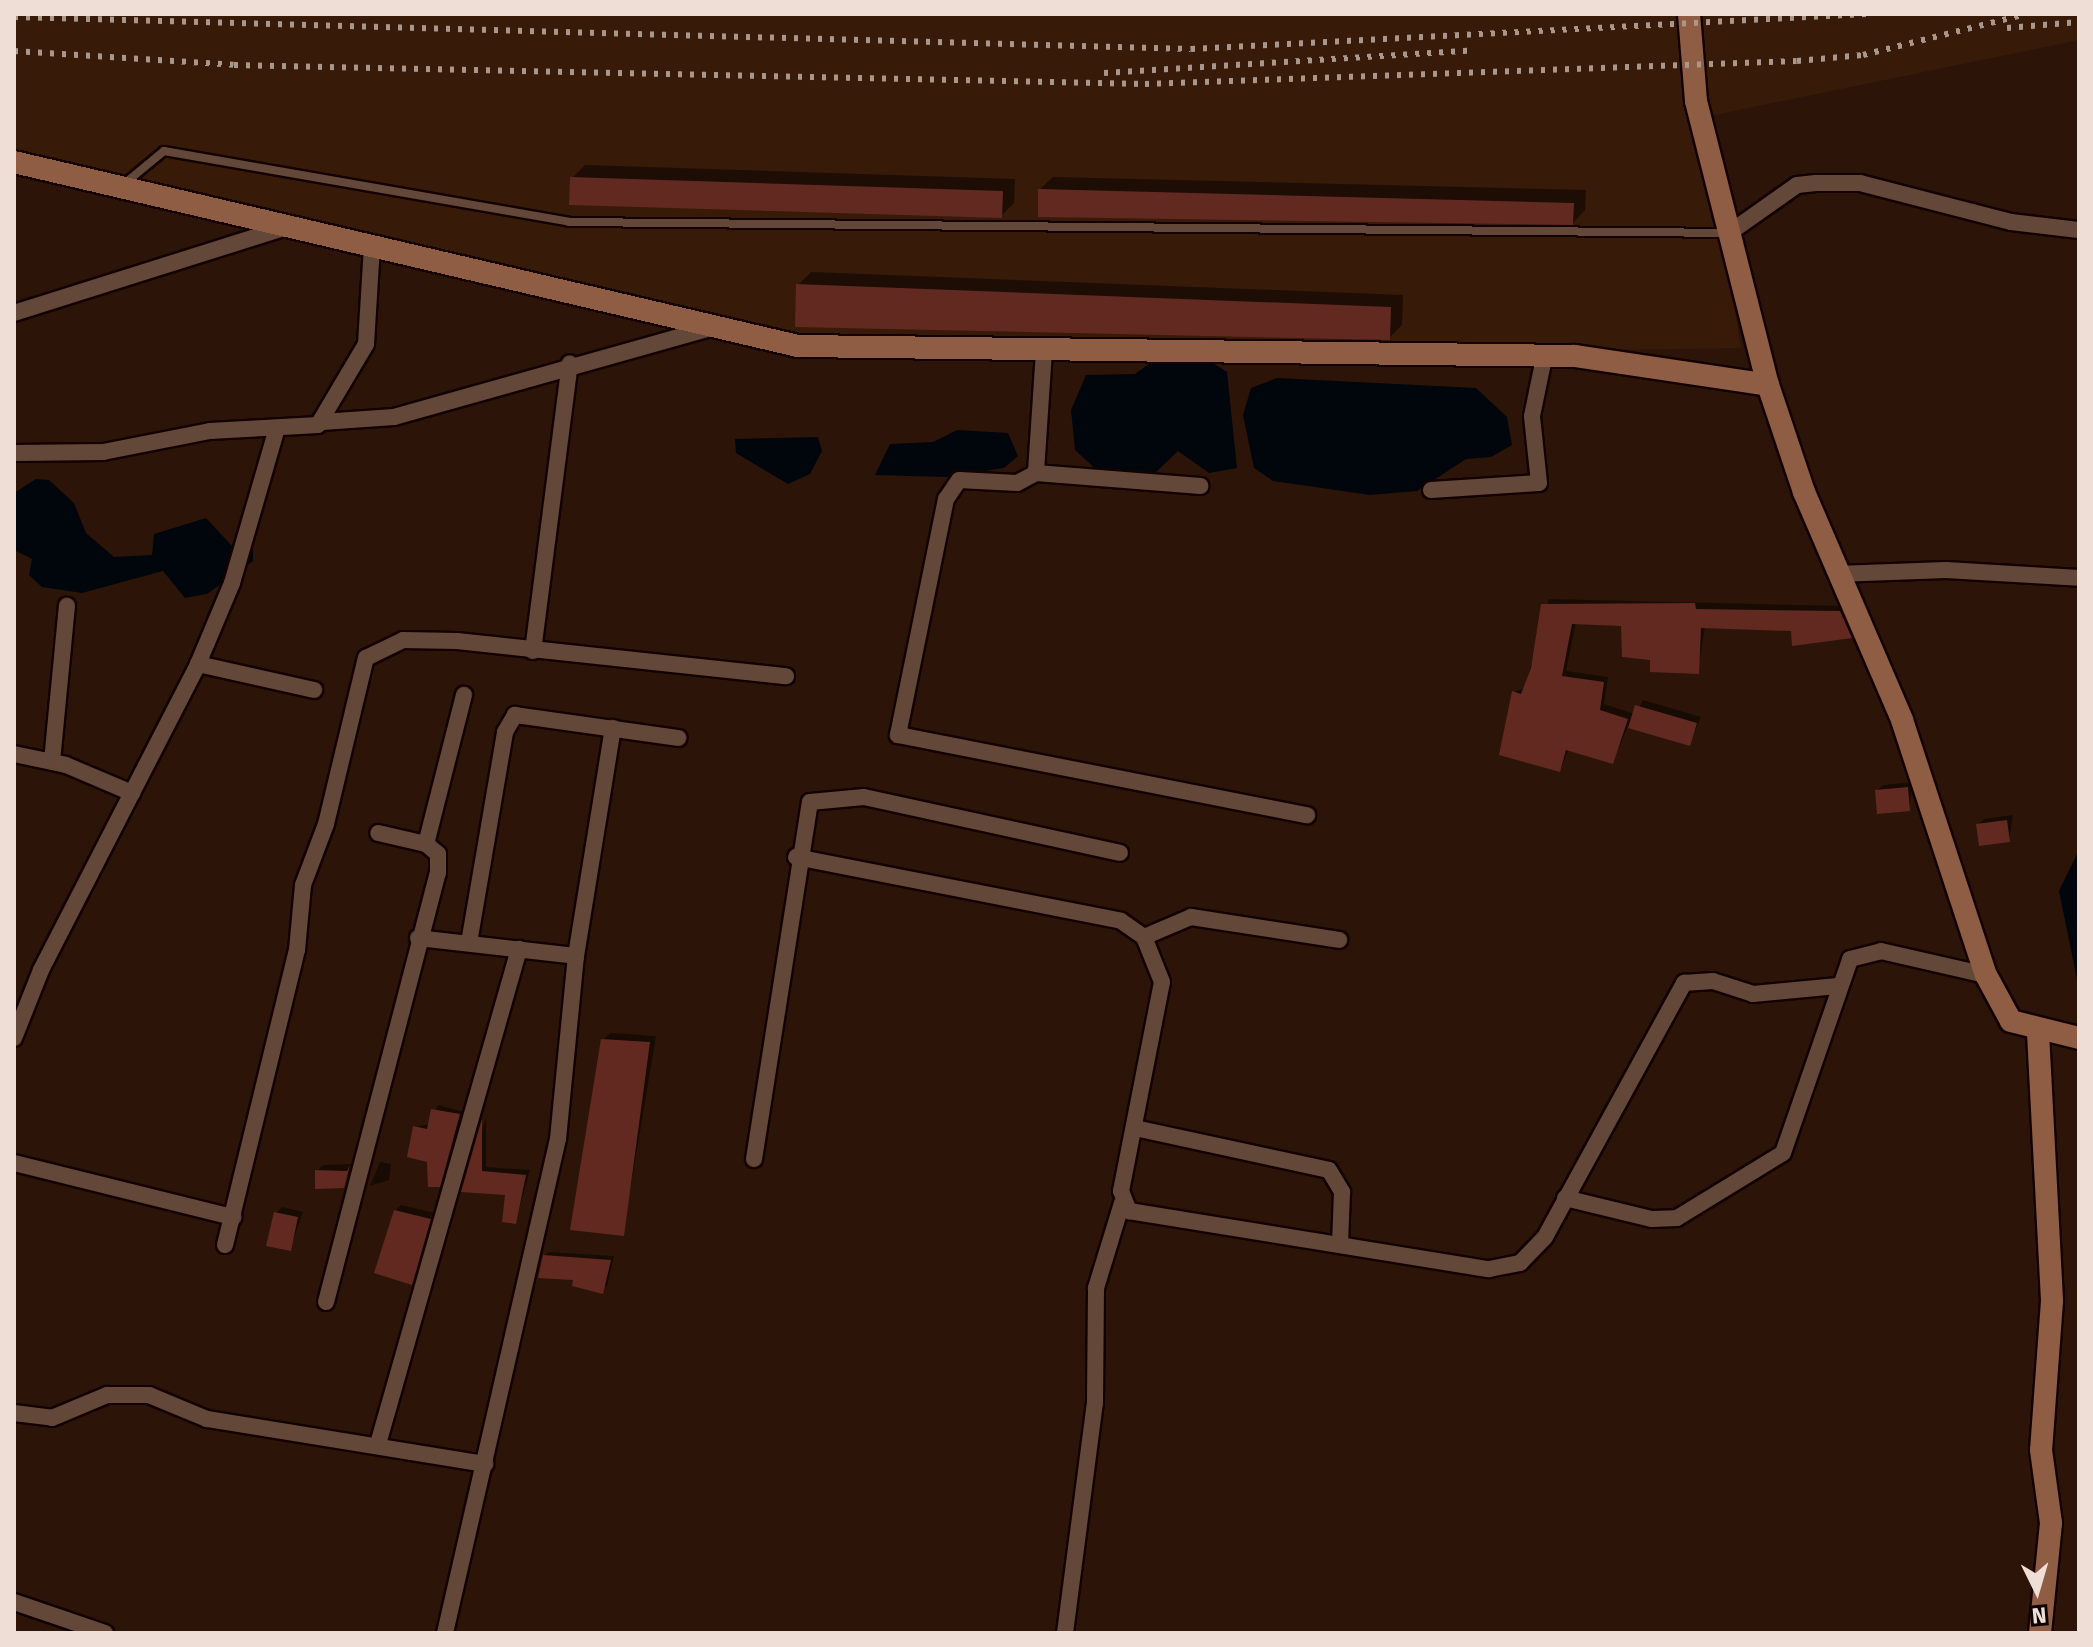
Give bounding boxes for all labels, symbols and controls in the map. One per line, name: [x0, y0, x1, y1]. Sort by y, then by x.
north arrow: [1997, 1551, 2077, 1631]
text: N: [2031, 1601, 2048, 1629]

